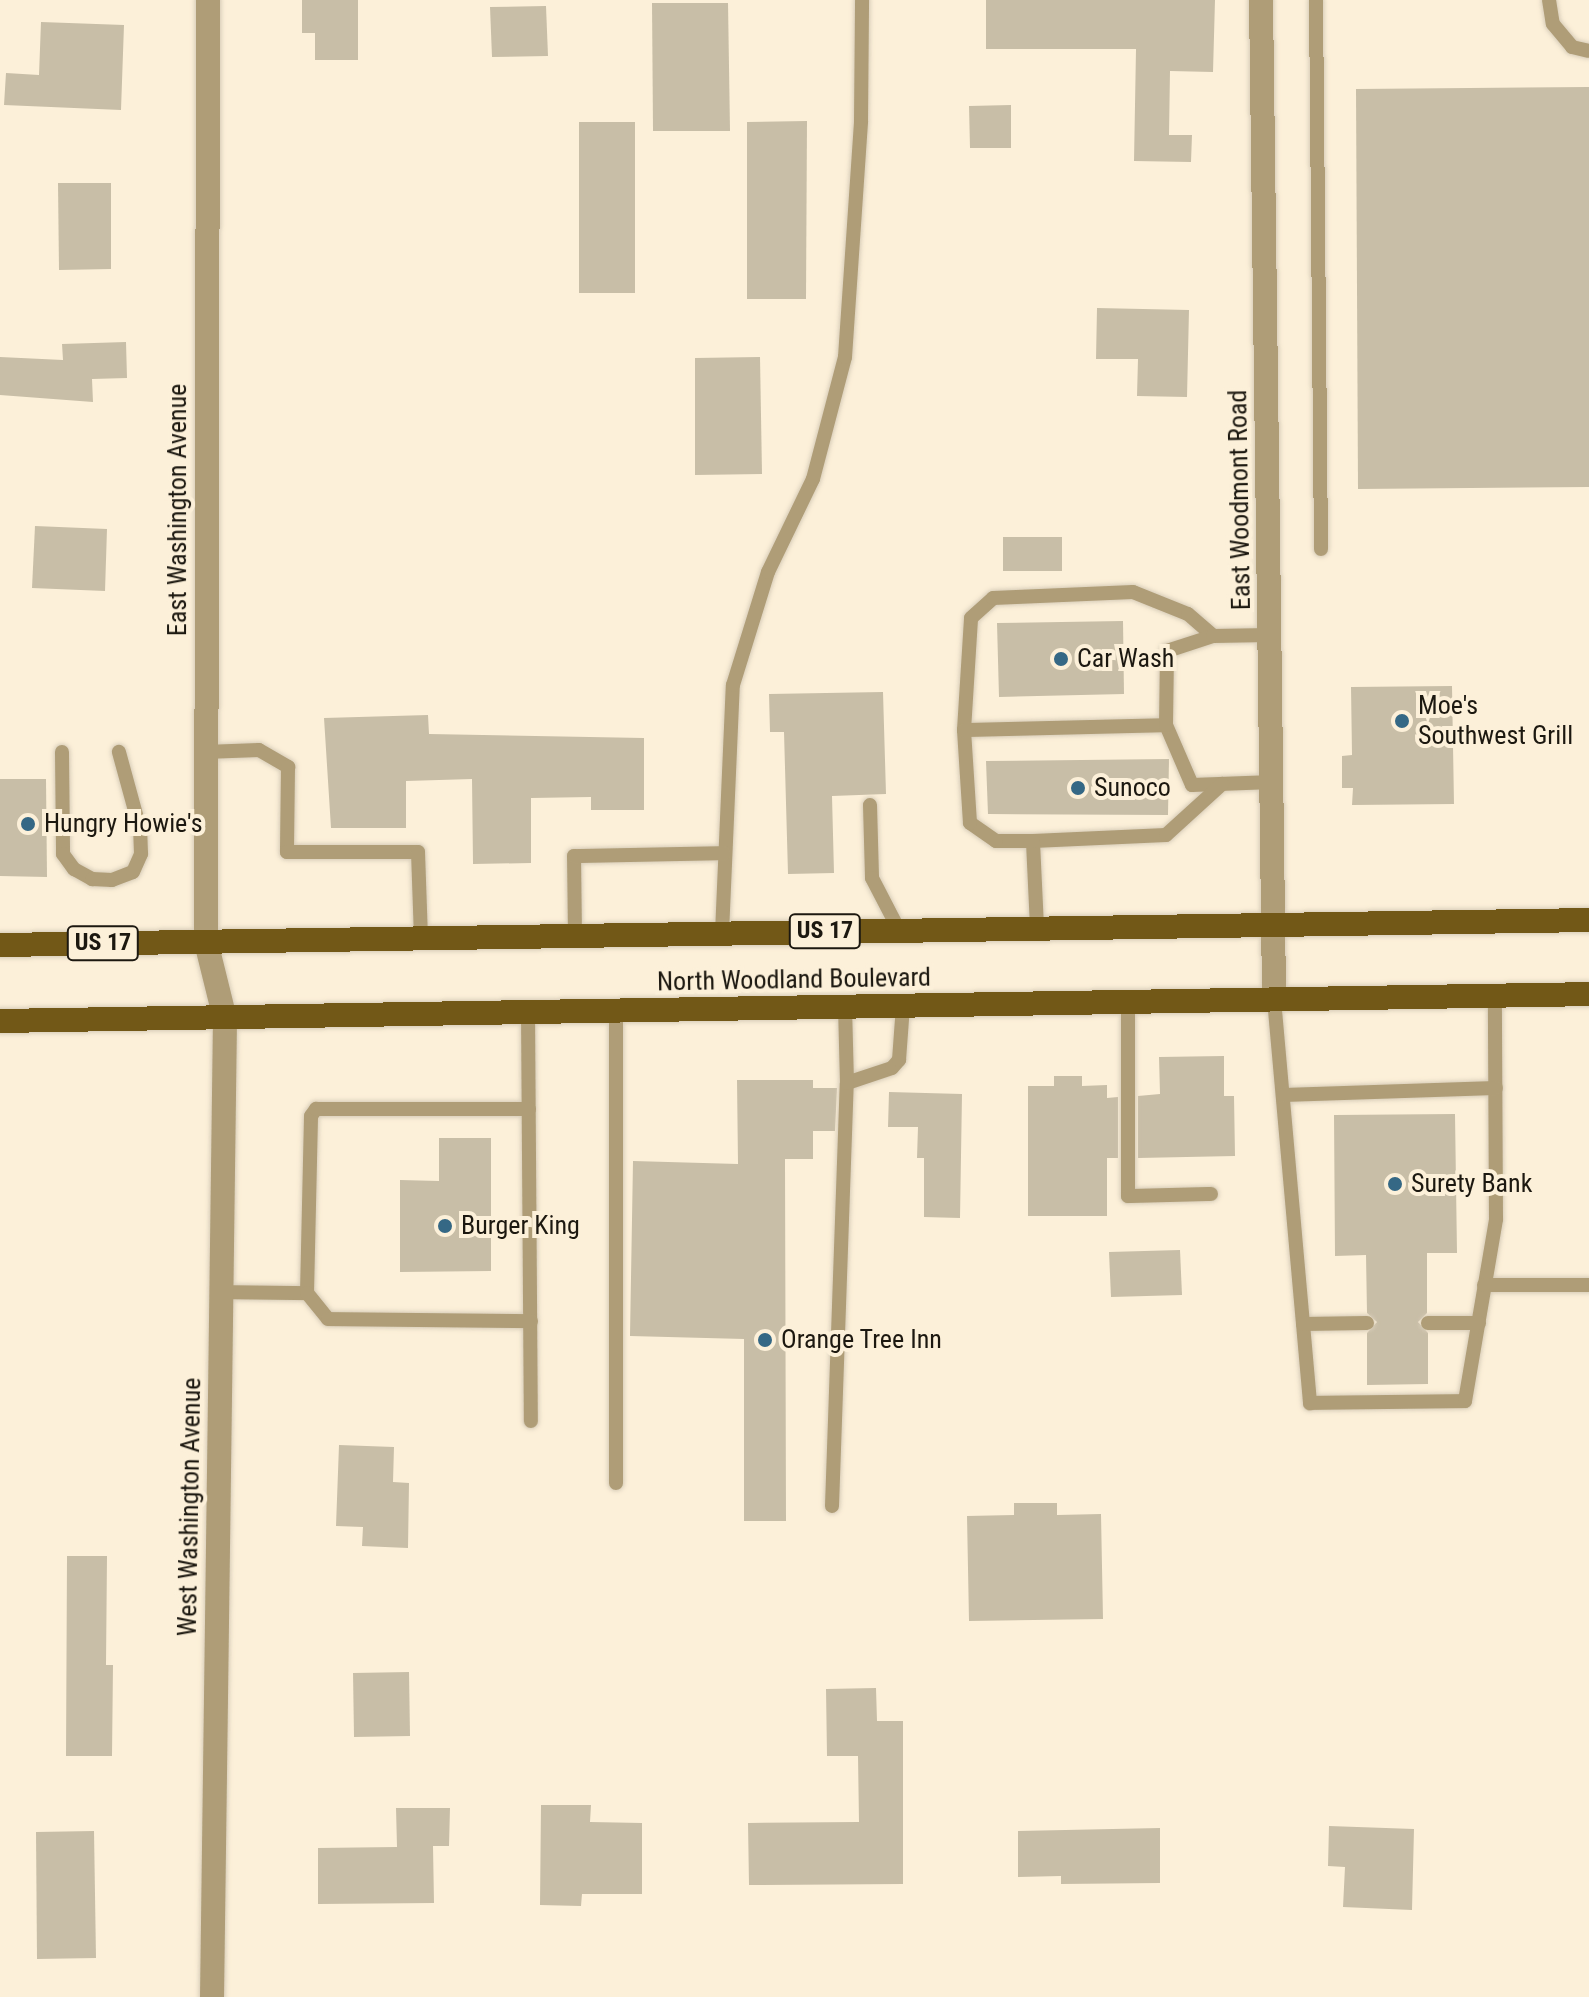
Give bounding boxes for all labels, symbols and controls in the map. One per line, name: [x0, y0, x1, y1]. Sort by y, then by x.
street label: East Washington Avenue: [162, 384, 194, 636]
street label: East Woodmont Road: [1222, 390, 1258, 610]
place label: Car Wash: [1077, 643, 1174, 675]
marker: Car Wash: [1052, 650, 1070, 668]
place label: Moe's Southwest Grill: [1418, 690, 1573, 752]
marker: Moe's Southwest Grill: [1393, 712, 1411, 730]
place label: Sunoco: [1094, 772, 1171, 804]
marker: Sunoco: [1069, 779, 1087, 797]
place label: Hungry Howie's: [44, 808, 202, 840]
marker: Hungry Howie's: [19, 815, 37, 833]
road number: US 17: [787, 911, 863, 951]
road number: US 17: [65, 923, 141, 963]
street label: North Woodland Boulevard: [657, 962, 931, 998]
place label: Surety Bank: [1411, 1168, 1532, 1200]
marker: Surety Bank: [1386, 1175, 1404, 1193]
place label: Burger King: [461, 1210, 580, 1242]
marker: Burger King: [436, 1217, 454, 1235]
place label: Orange Tree Inn: [781, 1324, 942, 1356]
marker: Orange Tree Inn: [756, 1331, 774, 1349]
street label: West Washington Avenue: [172, 1377, 208, 1637]

